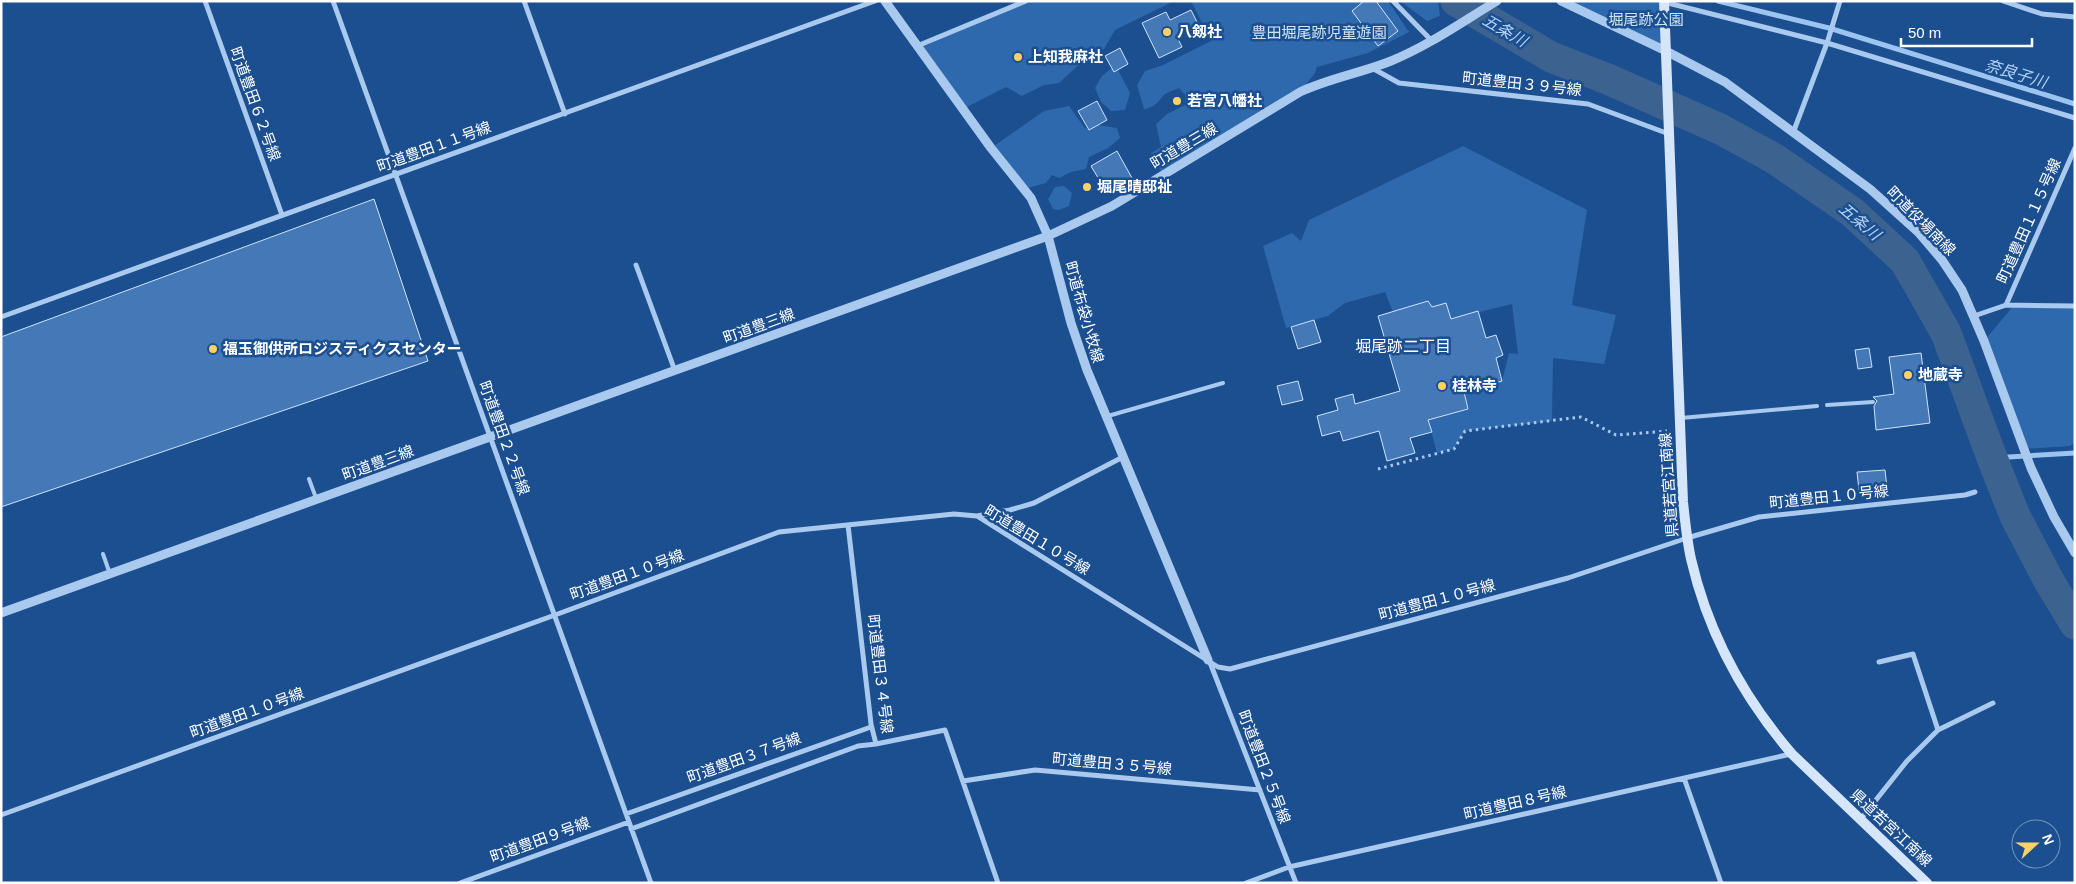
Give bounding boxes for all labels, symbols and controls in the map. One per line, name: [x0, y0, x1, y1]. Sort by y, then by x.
water label: 五条川: [1480, 11, 1532, 51]
park label: 堀尾跡公園: [1608, 11, 1684, 28]
scale bar: [1901, 15, 2032, 47]
place label: 八剱社: [1177, 23, 1222, 40]
park label: 豊田堀尾跡児童遊園: [1251, 24, 1387, 41]
text: 50 m: [1908, 24, 1941, 41]
marker: 八剱社: [1161, 26, 1173, 38]
street label: 町道豊田６２号線: [227, 45, 284, 163]
place label: 上知我麻社: [1028, 48, 1103, 65]
marker: 上知我麻社: [1012, 51, 1024, 63]
water label: 奈良子川: [1983, 56, 2051, 92]
street label: 町道豊田３９号線: [1461, 69, 1583, 98]
place label: 若宮八幡社: [1187, 92, 1262, 109]
marker: 若宮八幡社: [1171, 95, 1183, 107]
street label: 町道豊田１１号線: [375, 118, 493, 175]
street label: 町道豊三線: [1147, 119, 1220, 172]
street label: 町道豊田１１５号線: [1993, 156, 2064, 286]
place label: 堀尾晴邸祉: [1097, 178, 1172, 195]
marker: 堀尾晴邸祉: [1081, 181, 1093, 193]
street label: 町道役場南線: [1884, 183, 1959, 258]
water label: 五条川: [1836, 199, 1885, 245]
street label: 町道布袋小牧線: [1062, 259, 1107, 365]
street label: 町道豊三線: [721, 305, 797, 346]
district label: 堀尾跡二丁目: [1355, 338, 1451, 355]
place label: 福玉御供所ロジスティクスセンター: [222, 340, 462, 357]
marker: 福玉御供所ロジスティクスセンター: [207, 343, 219, 355]
place label: 地蔵寺: [1918, 366, 1963, 383]
marker: 地蔵寺: [1902, 369, 1914, 381]
place label: 桂林寺: [1452, 377, 1497, 394]
street label: 町道豊田２２号線: [476, 379, 533, 497]
marker: 桂林寺: [1436, 380, 1448, 392]
street label: 県道若宮江南線: [1656, 432, 1681, 538]
street label: 町道豊三線: [340, 442, 416, 483]
street label: 町道豊田１０号線: [1768, 482, 1890, 511]
street label: 町道豊田１０号線: [981, 501, 1093, 578]
street label: 町道豊田１０号線: [568, 546, 686, 603]
street label: 町道豊田１０号線: [1377, 576, 1497, 623]
street label: 町道豊田３４号線: [865, 613, 896, 735]
street label: 町道豊田１０号線: [188, 684, 306, 741]
street label: 町道豊田２５号線: [1235, 708, 1294, 826]
street label: 町道豊田３７号線: [685, 729, 803, 786]
street label: 町道豊田３５号線: [1052, 750, 1173, 777]
street label: 町道豊田８号線: [1462, 782, 1568, 823]
street label: 県道若宮江南線: [1847, 786, 1936, 870]
street label: 町道豊田９号線: [488, 814, 592, 865]
north arrow: [2011, 819, 2061, 869]
text: N: [2039, 832, 2057, 847]

